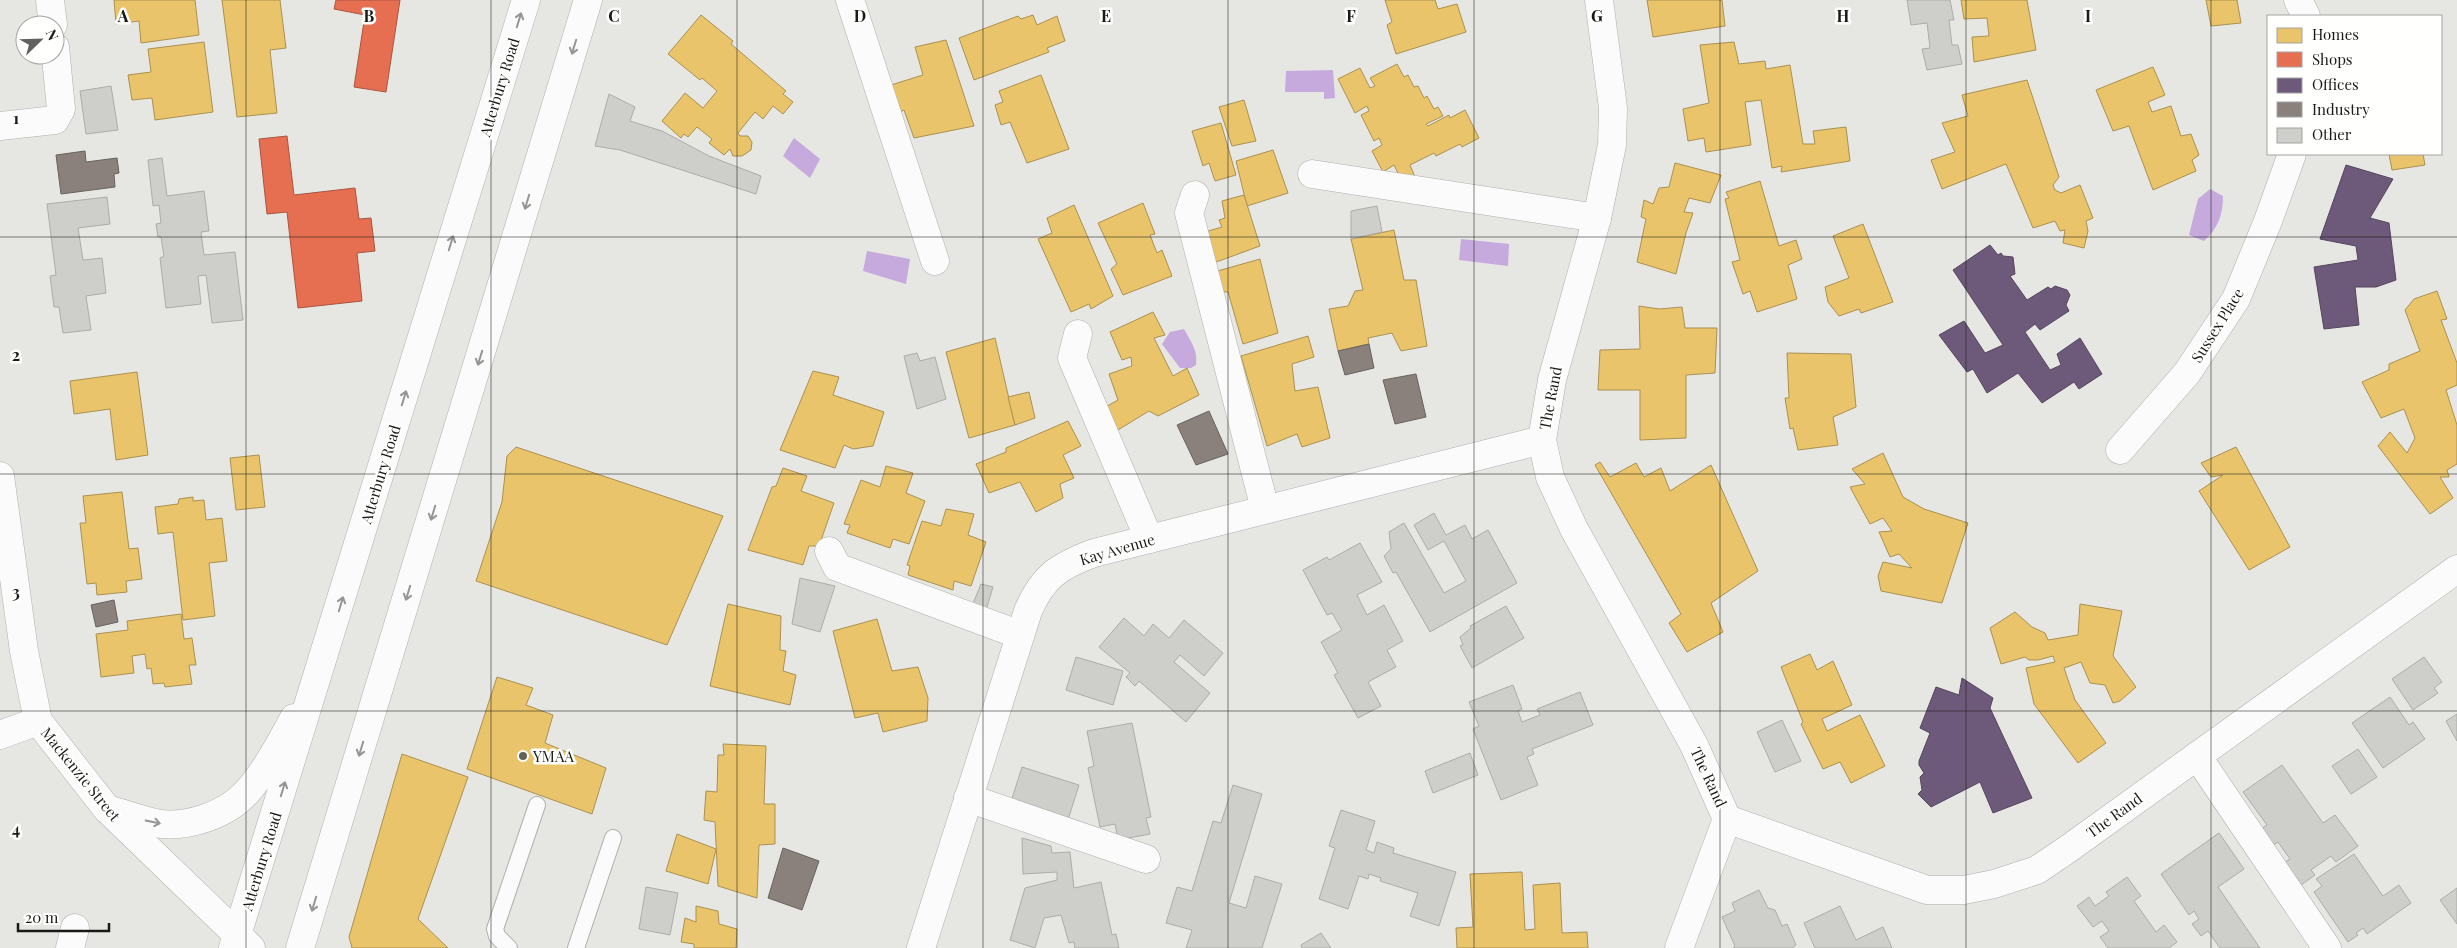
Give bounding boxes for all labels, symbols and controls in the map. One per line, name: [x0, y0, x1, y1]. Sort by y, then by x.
text: A: [117, 5, 129, 26]
text: B: [364, 5, 375, 26]
text: C: [608, 5, 620, 26]
text: D: [854, 5, 866, 26]
text: E: [1101, 5, 1111, 26]
text: F: [1346, 5, 1356, 26]
text: G: [1591, 5, 1603, 26]
text: H: [1837, 5, 1850, 26]
text: I: [2085, 5, 2091, 26]
one-way arrow: [515, 13, 525, 29]
north arrow: [15, 15, 65, 65]
legend: [2267, 15, 2442, 155]
text: Homes: [2312, 24, 2359, 44]
text: N: [42, 26, 63, 43]
street label: Atterbury Road: [474, 35, 524, 140]
one-way arrow: [569, 38, 579, 54]
text: Shops: [2312, 49, 2353, 69]
text: Offices: [2312, 74, 2359, 94]
text: Industry: [2312, 99, 2370, 119]
text: 1: [13, 107, 19, 128]
text: Other: [2312, 124, 2352, 144]
one-way arrow: [522, 194, 531, 210]
one-way arrow: [447, 235, 457, 251]
street label: Sussex Place: [2186, 284, 2248, 366]
text: 2: [12, 344, 20, 365]
one-way arrow: [474, 349, 484, 365]
street label: The Rand: [1534, 364, 1566, 431]
one-way arrow: [399, 390, 409, 406]
street label: Atterbury Road: [355, 422, 405, 527]
one-way arrow: [427, 505, 437, 521]
street label: Kay Avenue: [1077, 529, 1157, 569]
text: 3: [12, 581, 20, 602]
one-way arrow: [403, 585, 413, 601]
one-way arrow: [336, 596, 346, 612]
street label: Mackenzie Street: [37, 723, 125, 826]
one-way arrow: [355, 740, 365, 756]
street label: The Rand: [1686, 744, 1732, 811]
place label: YMAA: [532, 746, 574, 766]
marker: YMAA: [517, 750, 529, 762]
one-way arrow: [279, 781, 289, 797]
street label: The Rand: [2082, 788, 2146, 842]
street label: Atterbury Road: [236, 809, 286, 914]
one-way arrow: [145, 817, 161, 827]
text: 4: [12, 818, 20, 839]
one-way arrow: [308, 896, 318, 912]
scale bar: [18, 900, 109, 932]
text: 20 m: [25, 907, 59, 927]

